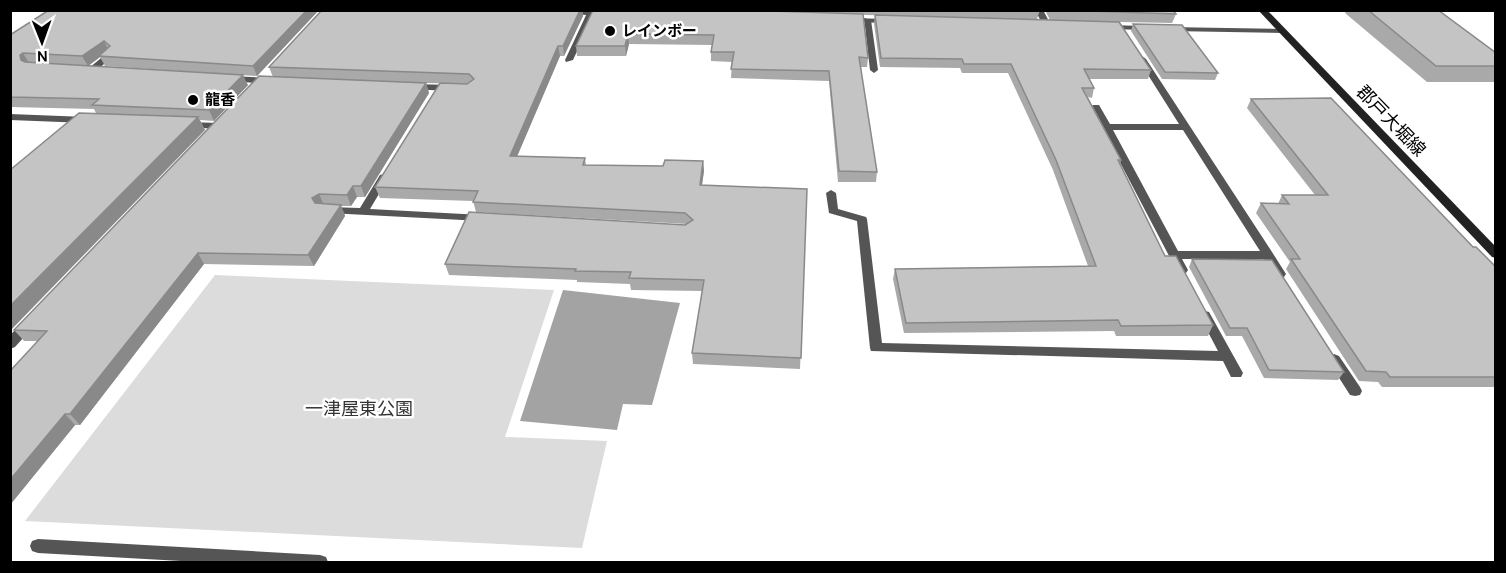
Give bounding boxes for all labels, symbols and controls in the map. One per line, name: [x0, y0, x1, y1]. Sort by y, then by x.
north arrow: [12, 12, 72, 72]
place label: レインボー: [622, 22, 697, 40]
marker: レインボー: [603, 24, 617, 38]
text: N: [36, 47, 48, 66]
street label: 郡戸大堀線: [1352, 81, 1430, 161]
place label: 龍香: [205, 91, 235, 109]
marker: 龍香: [186, 93, 200, 107]
park label: 一津屋東公園: [305, 398, 413, 420]

